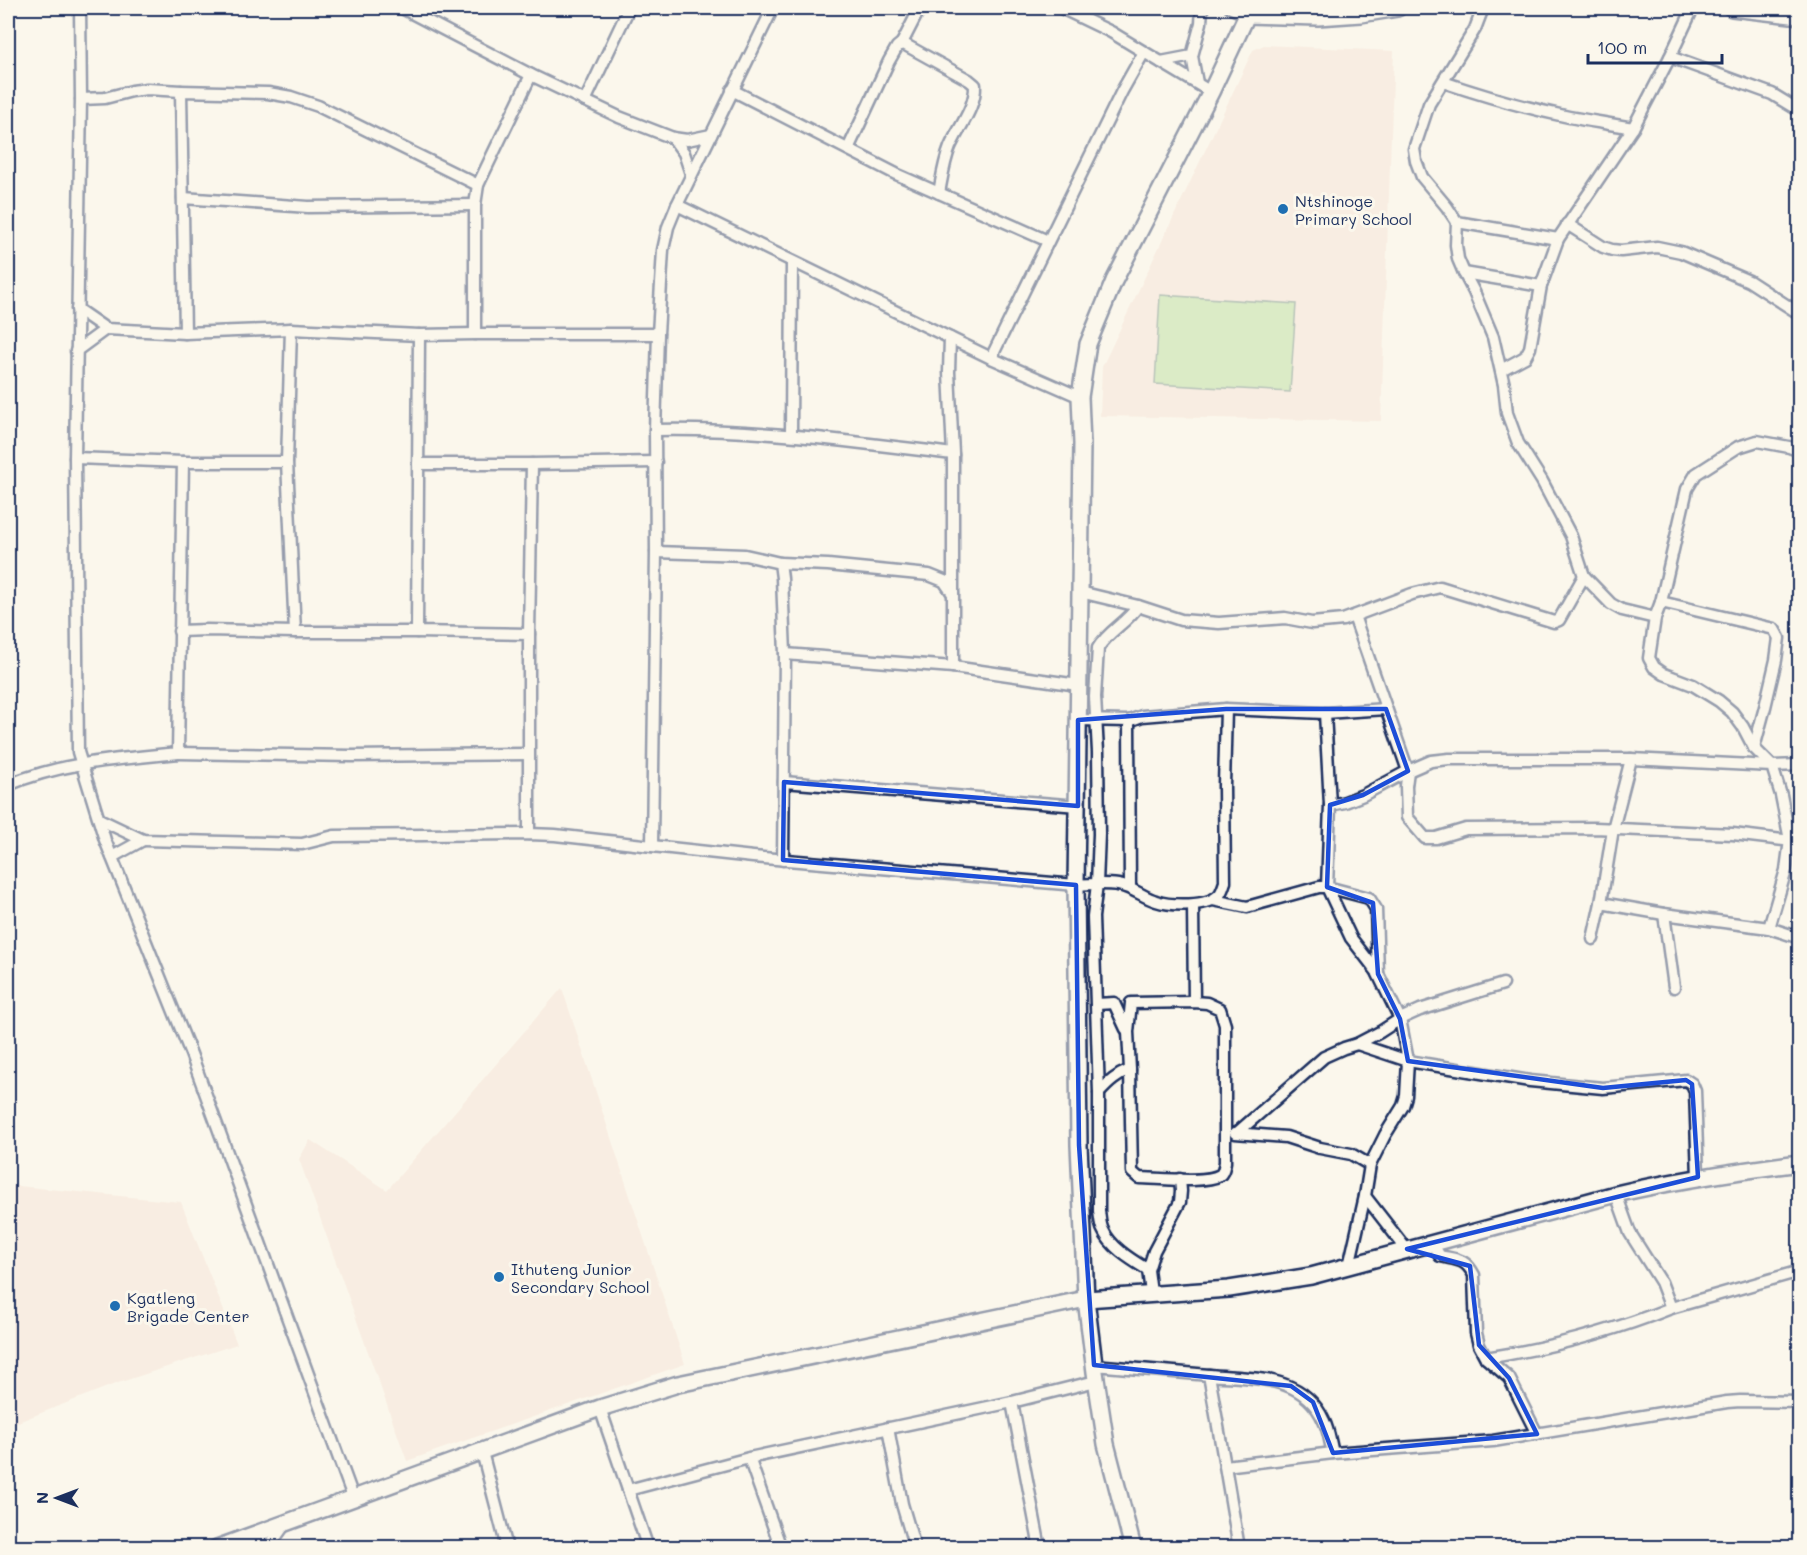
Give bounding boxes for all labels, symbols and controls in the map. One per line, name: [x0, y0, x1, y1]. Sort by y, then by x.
scale bar: [1588, 27, 1722, 65]
text: 100 m: [1597, 35, 1647, 59]
place label: Ntshinoge Primary School: [1295, 190, 1412, 229]
marker: Ntshinoge Primary School: [1276, 202, 1290, 216]
place label: Ithuteng Junior Secondary School: [511, 1258, 650, 1297]
marker: Ithuteng Junior Secondary School: [492, 1270, 506, 1284]
place label: Kgatleng Brigade Center: [127, 1287, 249, 1326]
marker: Kgatleng Brigade Center: [108, 1299, 122, 1313]
north arrow: [27, 1468, 87, 1528]
text: N: [31, 1492, 52, 1504]

